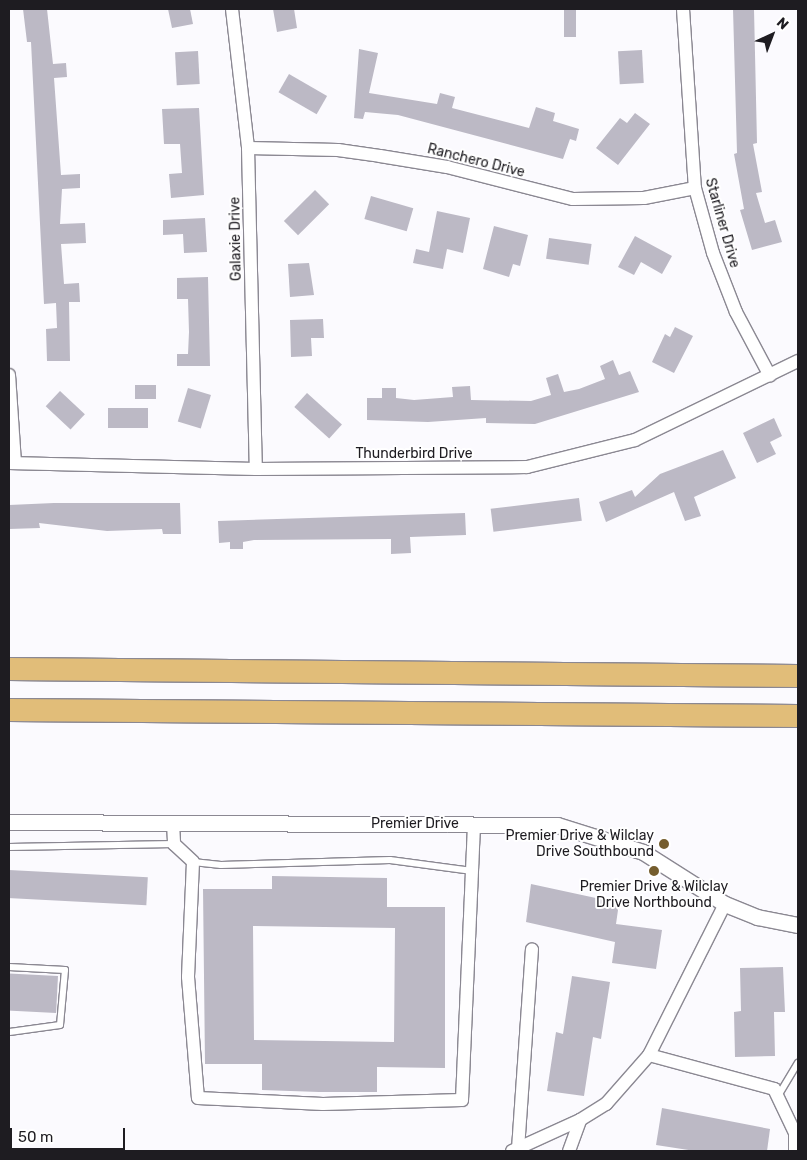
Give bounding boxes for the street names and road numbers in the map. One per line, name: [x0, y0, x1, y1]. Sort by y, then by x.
street label: Ranchero Drive: [426, 141, 526, 181]
street label: Starliner Drive: [701, 176, 743, 270]
street label: Galaxie Drive: [227, 197, 245, 281]
street label: Thunderbird Drive: [355, 446, 473, 462]
street label: Premier Drive: [371, 816, 459, 832]

